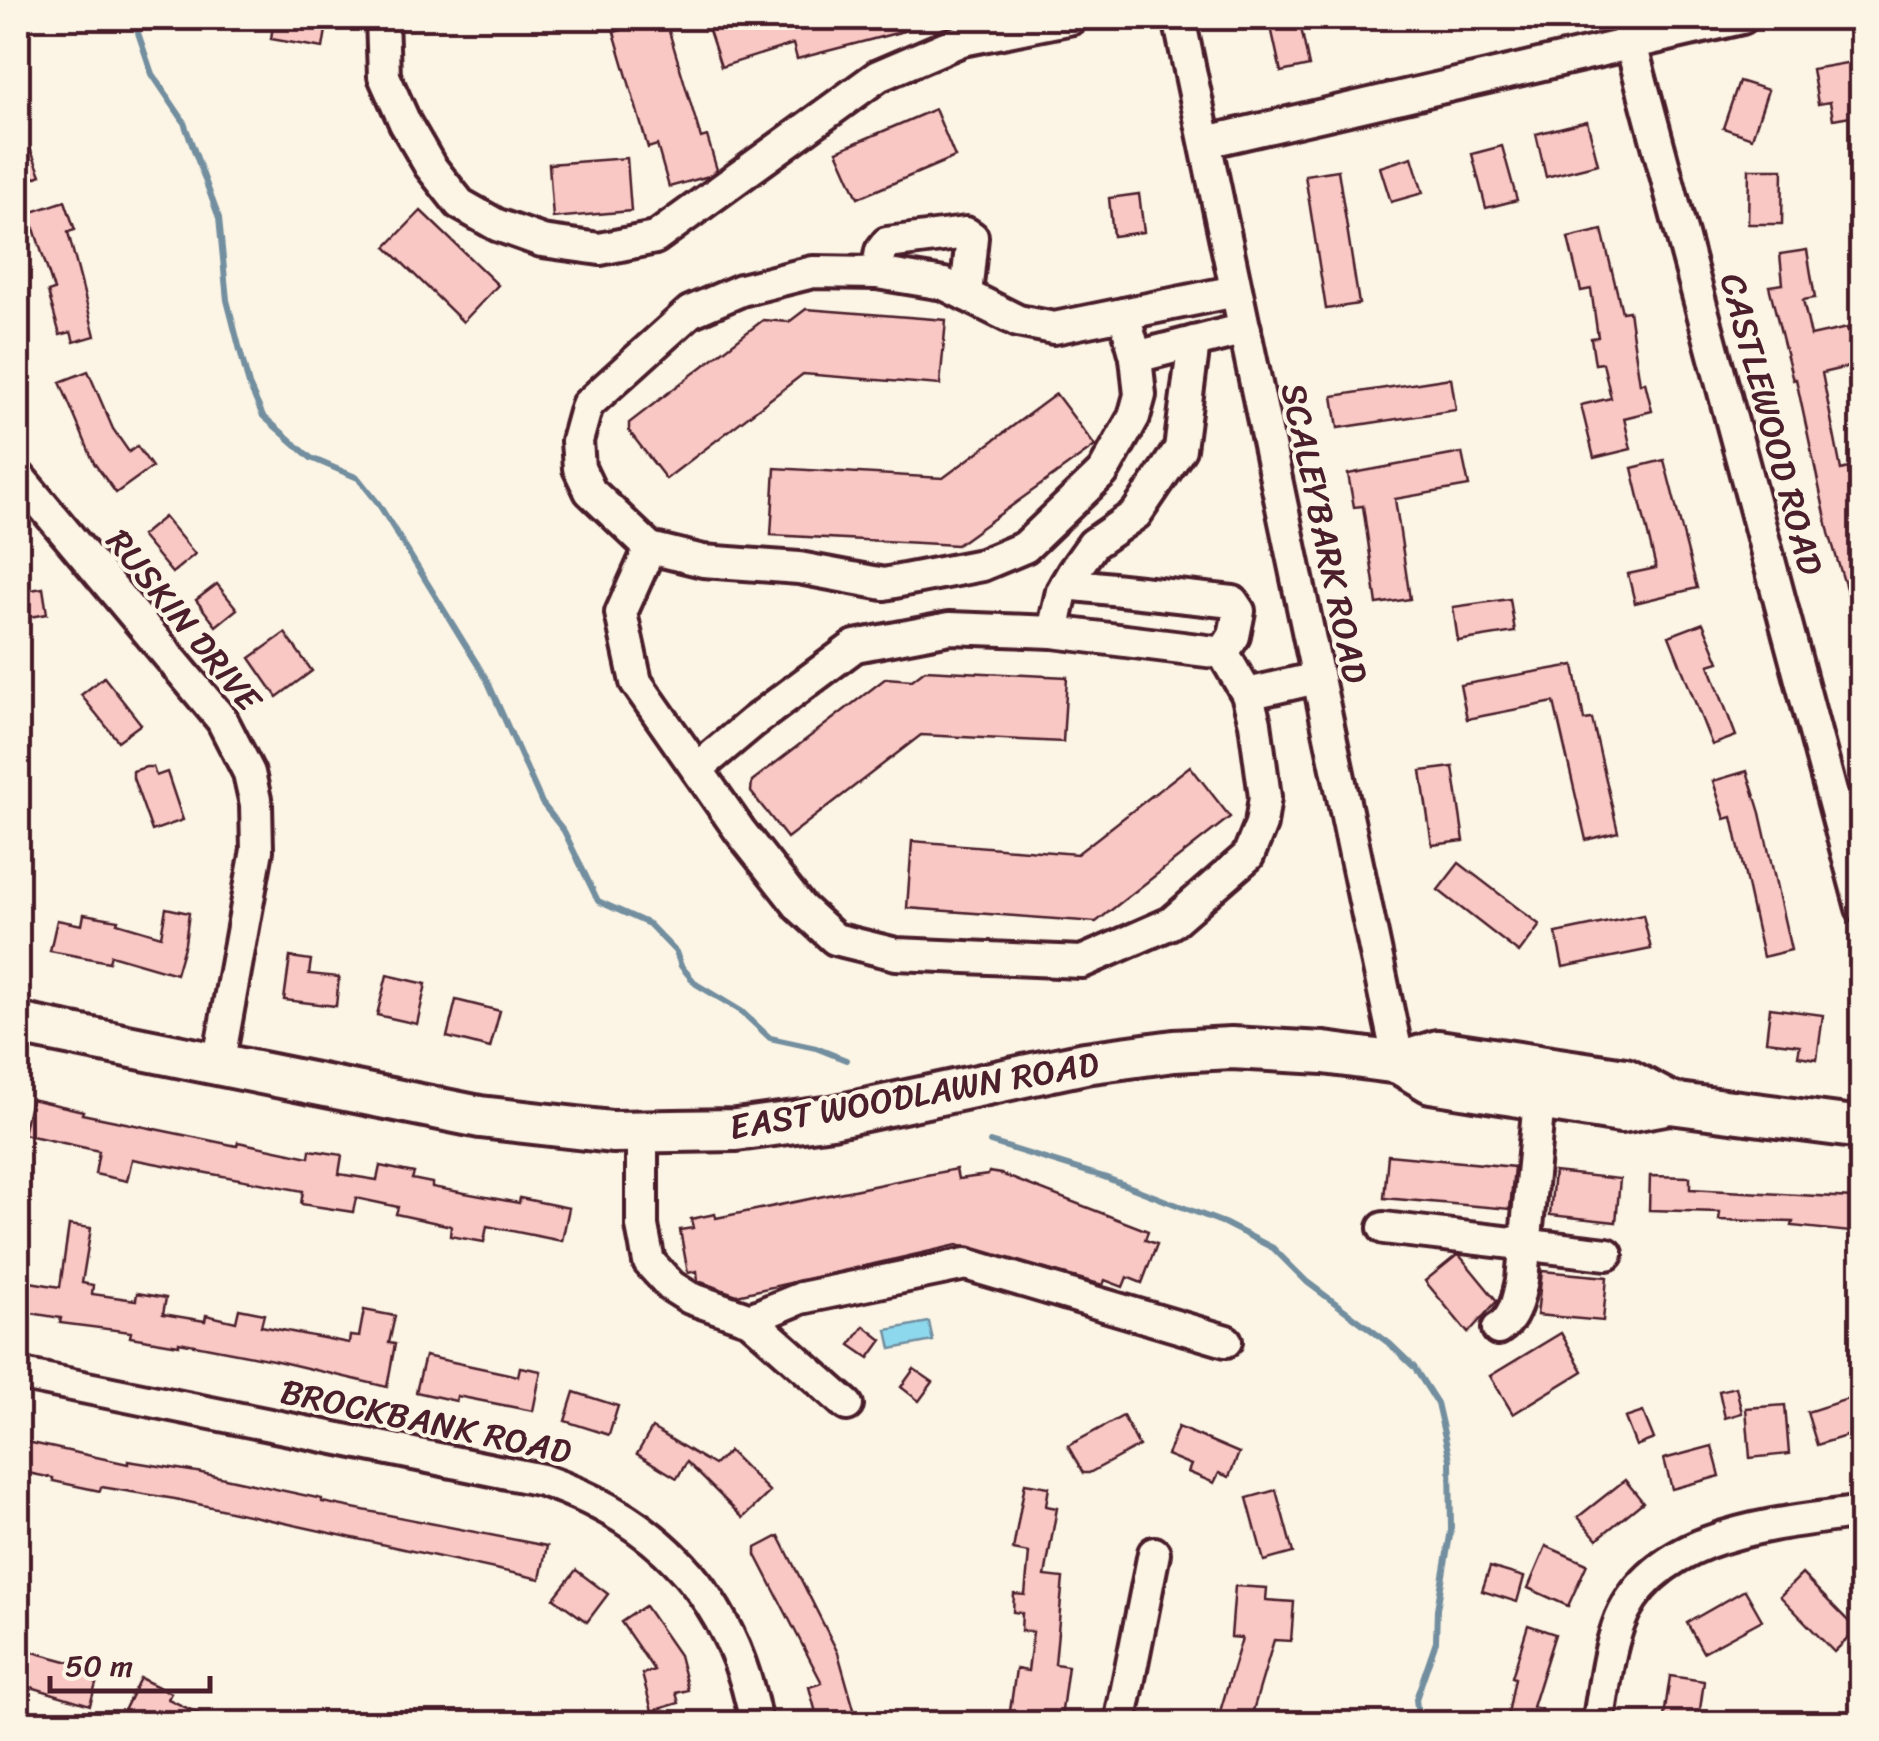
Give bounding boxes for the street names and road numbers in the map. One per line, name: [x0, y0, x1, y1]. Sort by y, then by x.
street label: CASTLEWOOD ROAD: [1702, 266, 1842, 582]
street label: SCALEYBARK ROAD: [1263, 377, 1387, 689]
street label: RUSKIN DRIVE: [90, 514, 280, 728]
street label: EAST WOODLAWN ROAD: [724, 1032, 1104, 1158]
street label: BROCKBANK ROAD: [275, 1360, 577, 1482]

